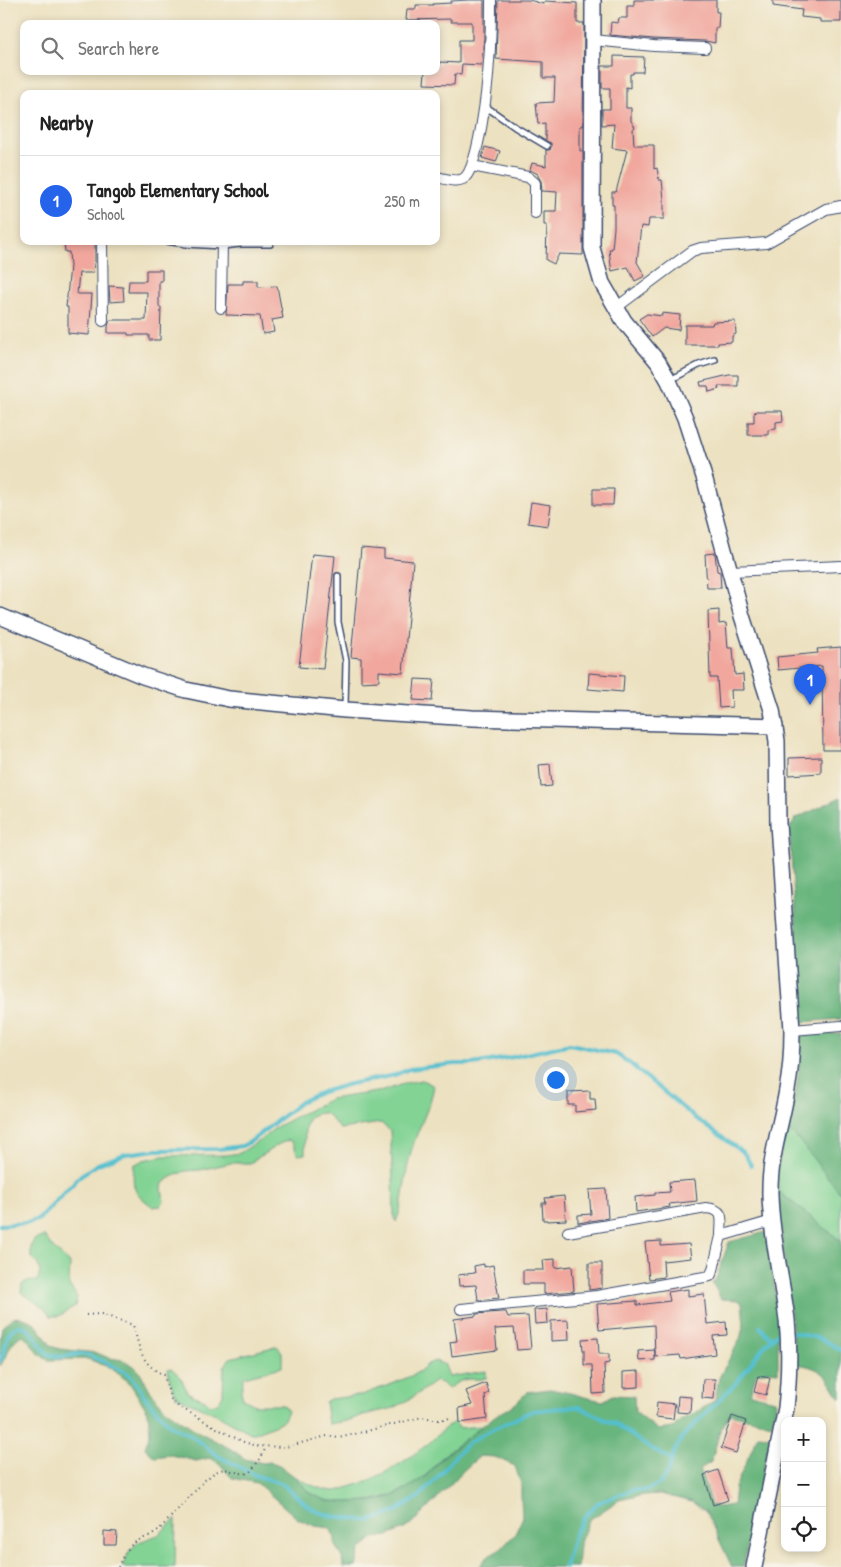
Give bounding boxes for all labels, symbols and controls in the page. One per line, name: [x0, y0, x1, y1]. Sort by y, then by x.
search box: [20, 20, 440, 75]
icon: search: [38, 34, 66, 62]
text: Search here: [78, 35, 159, 61]
text: Nearby: [40, 108, 93, 137]
text: Tangob Elementary School: [87, 177, 268, 203]
text: 1: [53, 190, 59, 212]
text: 250 m: [384, 190, 420, 212]
text: School: [87, 203, 124, 225]
pin: 1: [794, 664, 826, 705]
your location: [543, 1067, 569, 1093]
map controls: [781, 1417, 826, 1552]
button: +: [781, 1417, 826, 1462]
button: −: [781, 1462, 826, 1507]
button: locate: [781, 1507, 826, 1552]

